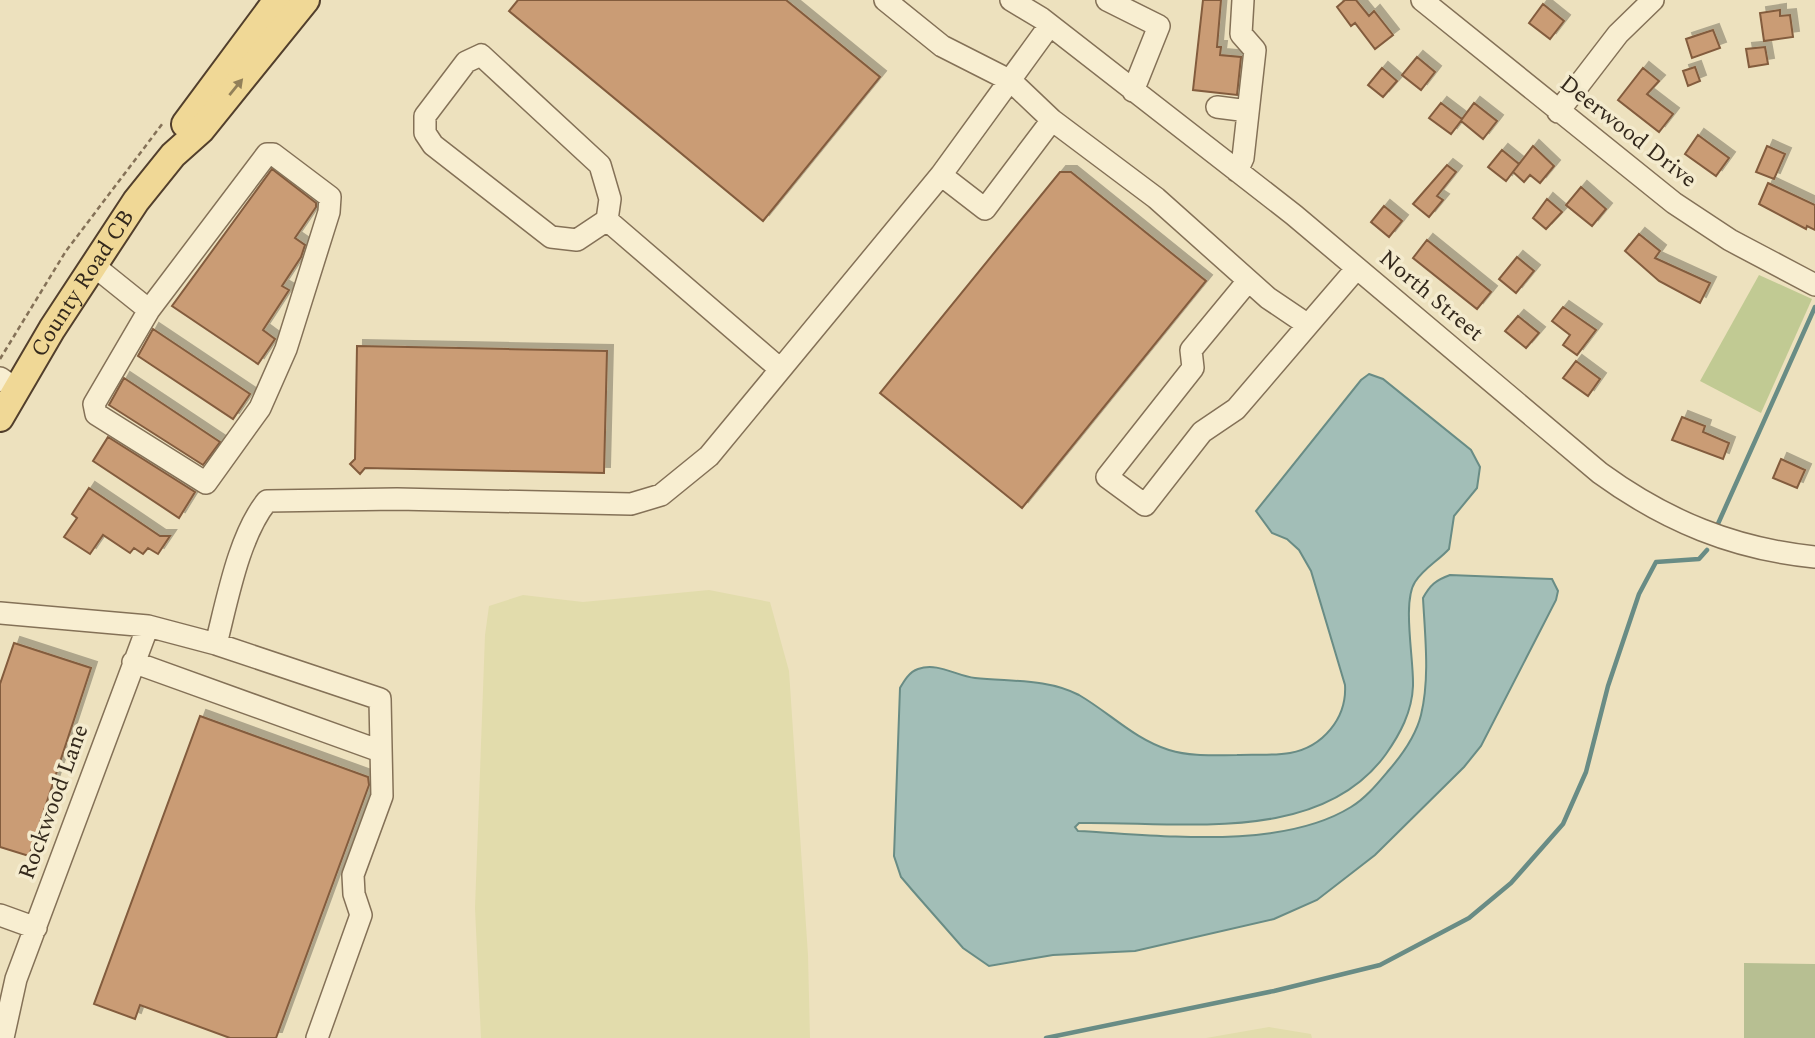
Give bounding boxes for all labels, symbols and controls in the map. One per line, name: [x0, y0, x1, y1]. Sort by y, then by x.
street label: Deerwood Drive: [1552, 67, 1704, 197]
one-way arrow: [228, 78, 243, 96]
street label: County Road CB: [22, 202, 143, 364]
street label: North Street: [1371, 242, 1491, 350]
street label: Rockwood Lane: [10, 719, 98, 885]

